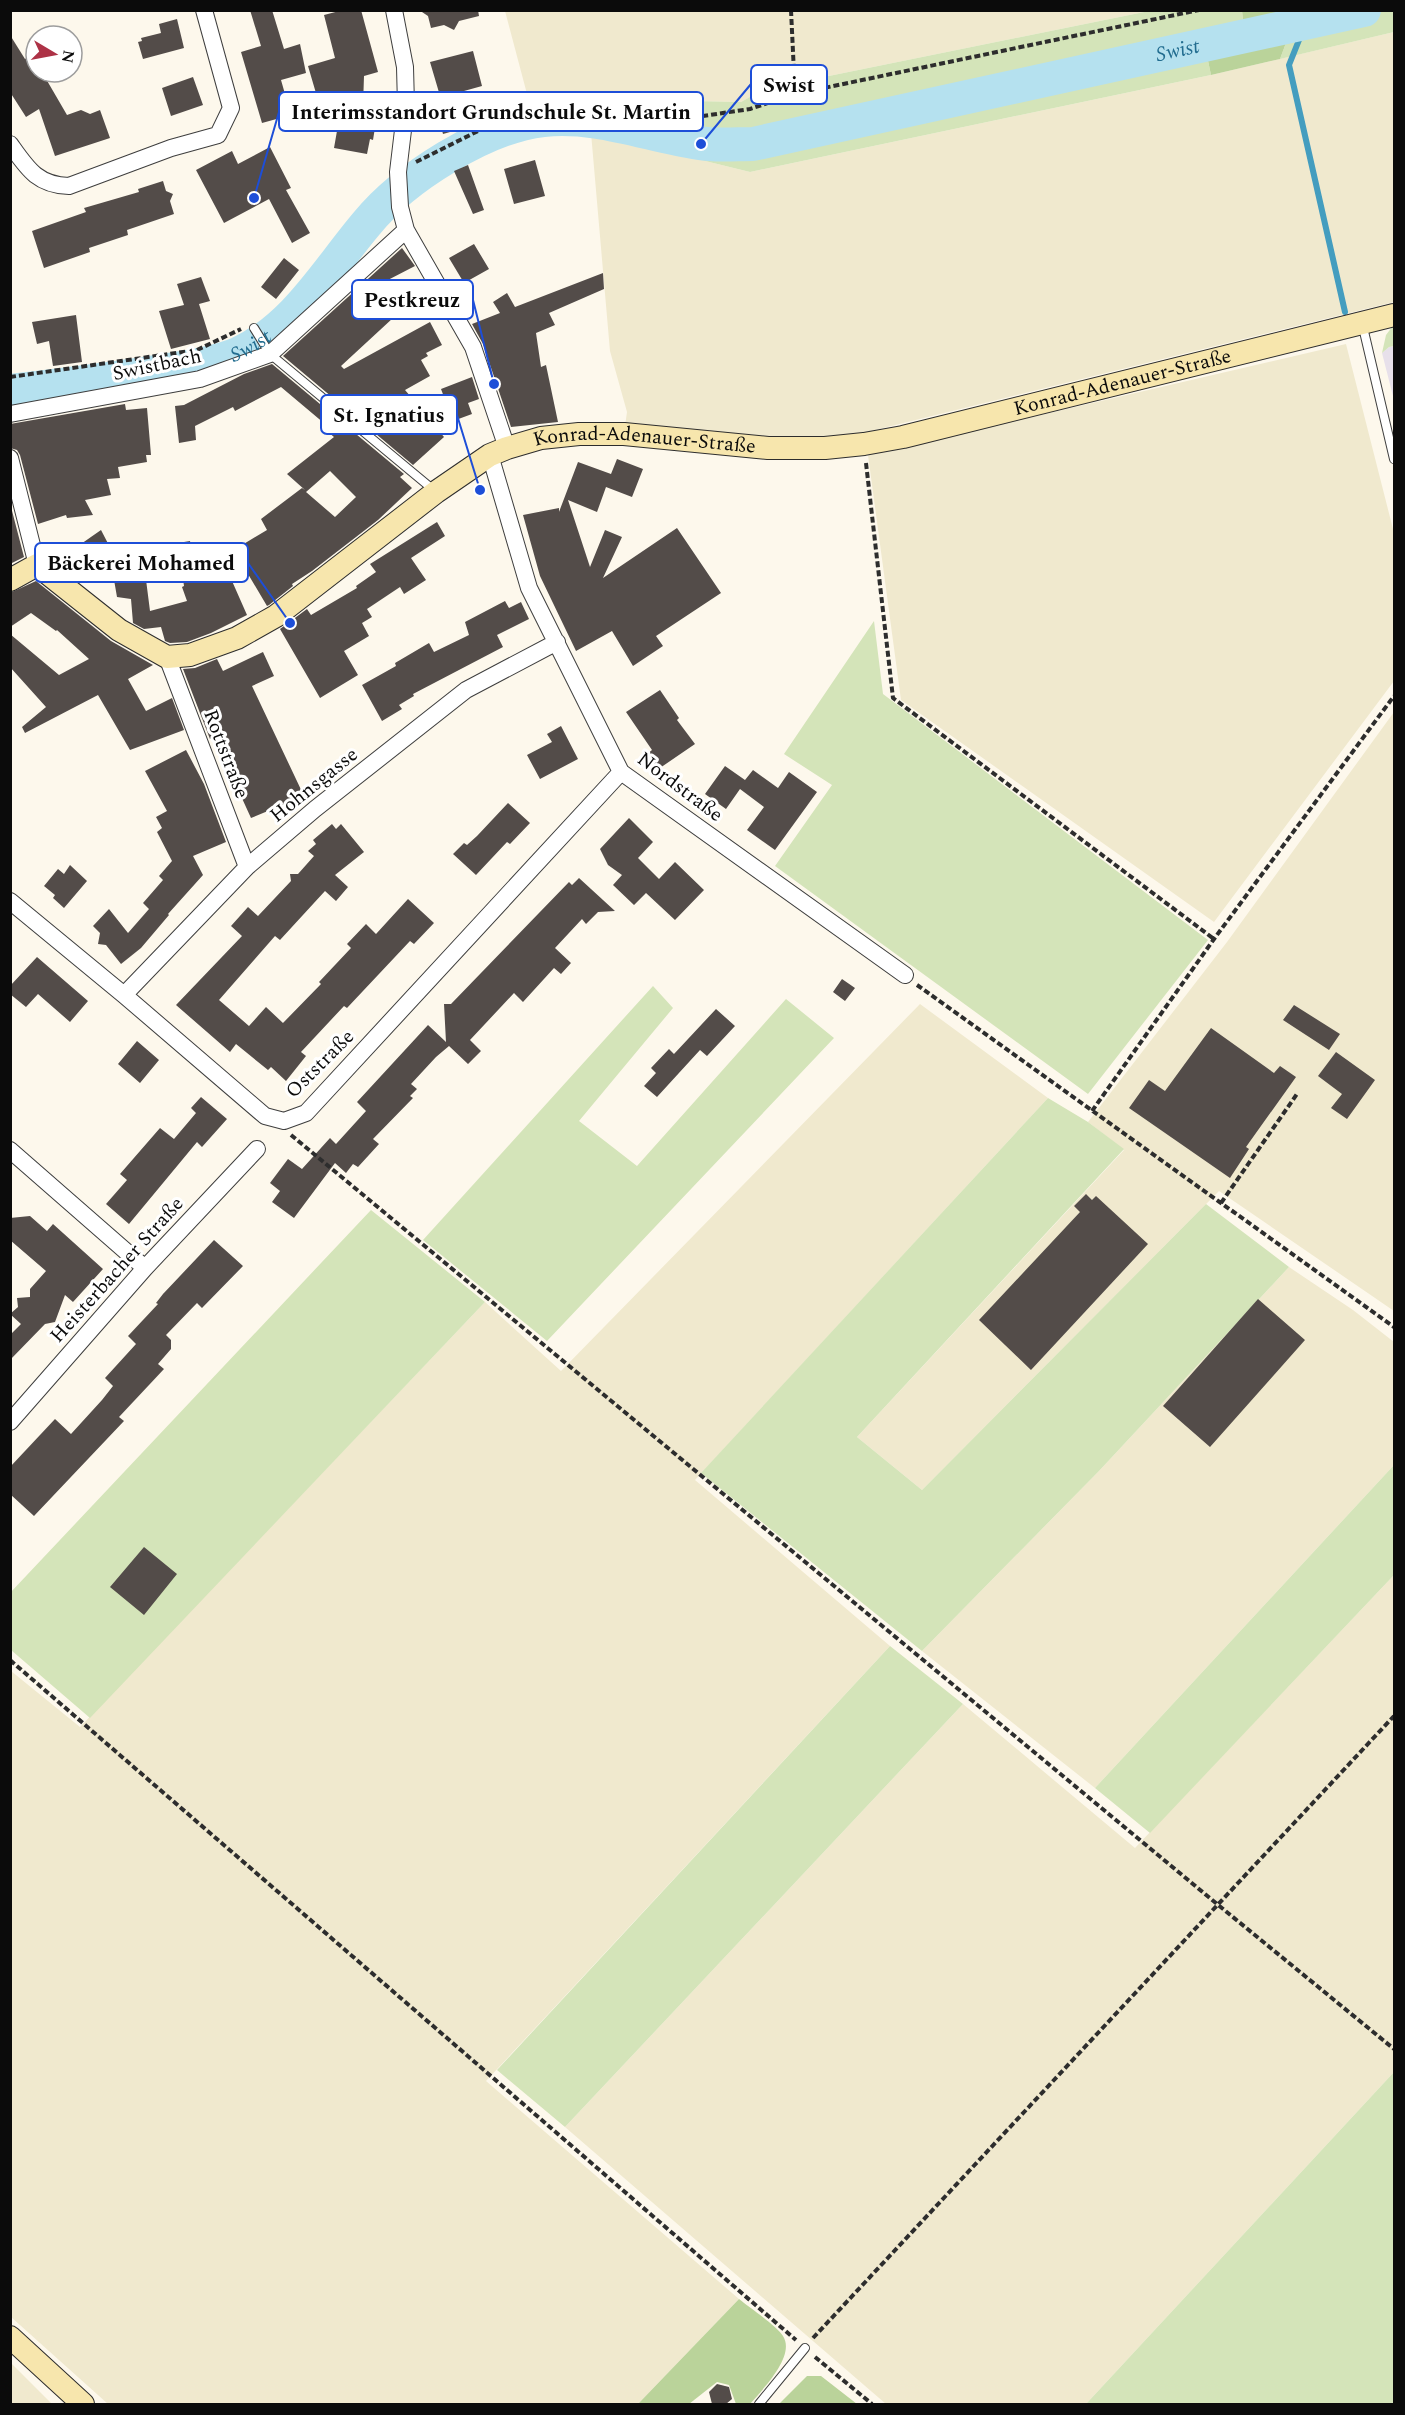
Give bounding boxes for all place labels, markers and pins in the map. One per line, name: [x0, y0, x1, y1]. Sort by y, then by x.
callout: Swist: [751, 65, 827, 104]
callout: Interimsstandort Grundschule St. Martin: [279, 92, 703, 131]
callout: Pestkreuz: [352, 280, 473, 319]
callout: St. Ignatius: [321, 395, 457, 434]
callout: Bäckerei Mohamed: [35, 543, 248, 582]

